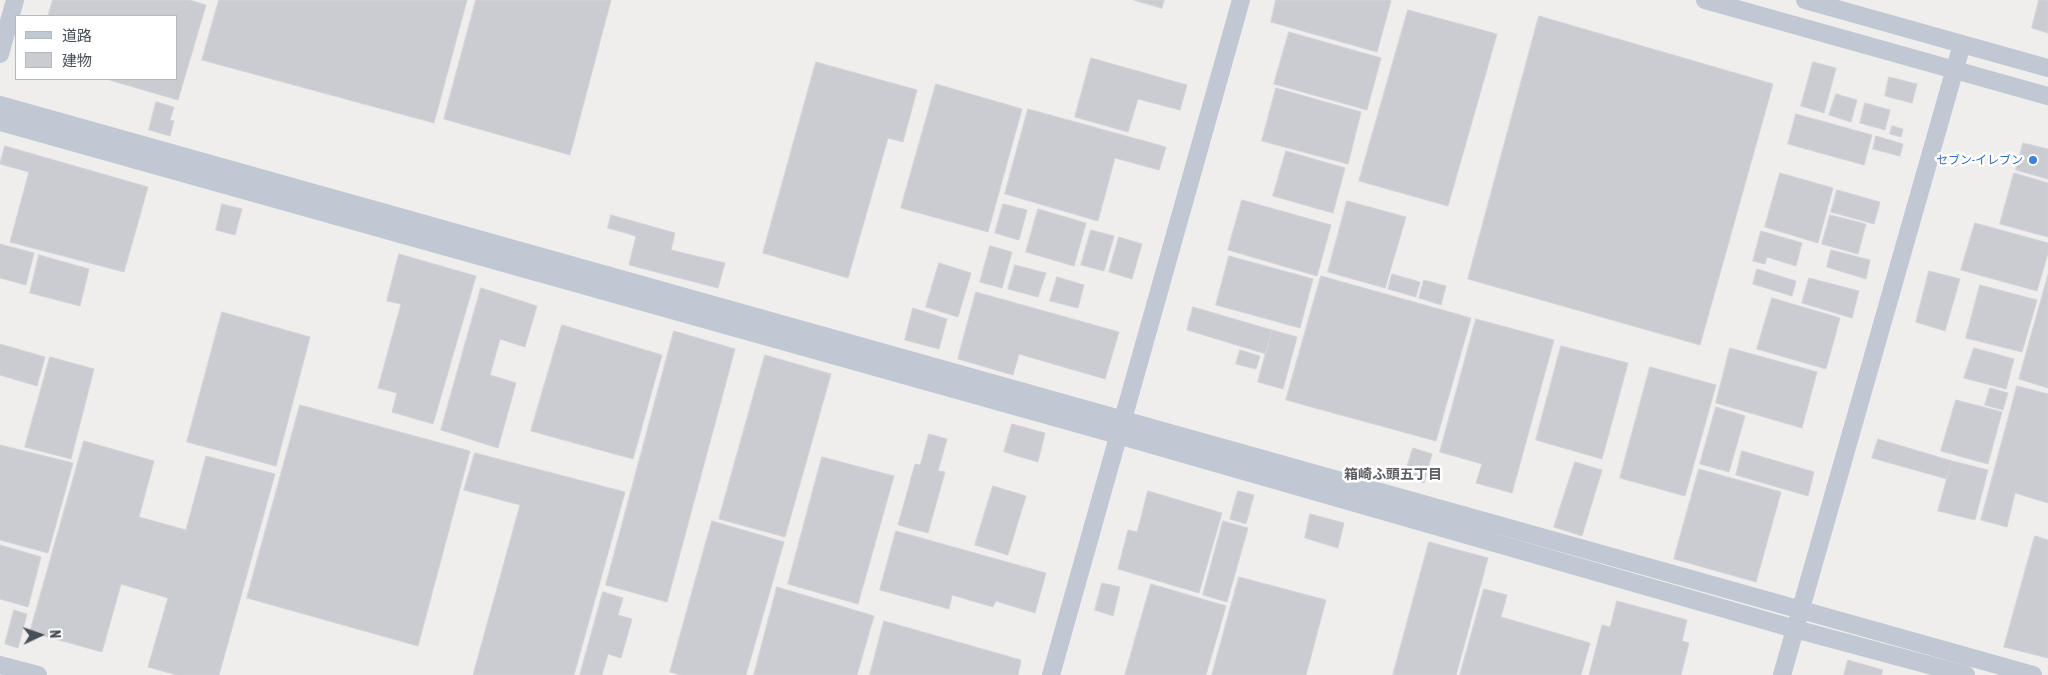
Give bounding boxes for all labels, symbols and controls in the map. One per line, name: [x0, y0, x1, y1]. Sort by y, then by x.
legend: [15, 15, 178, 80]
text: 道路: [62, 27, 92, 44]
text: 建物: [62, 52, 92, 69]
place label: セブン-イレブン: [1936, 153, 2023, 167]
marker: セブン-イレブン: [2027, 154, 2039, 166]
district label: 箱崎ふ頭五丁目: [1344, 467, 1442, 483]
north arrow: [15, 610, 65, 660]
text: N: [47, 630, 63, 639]

